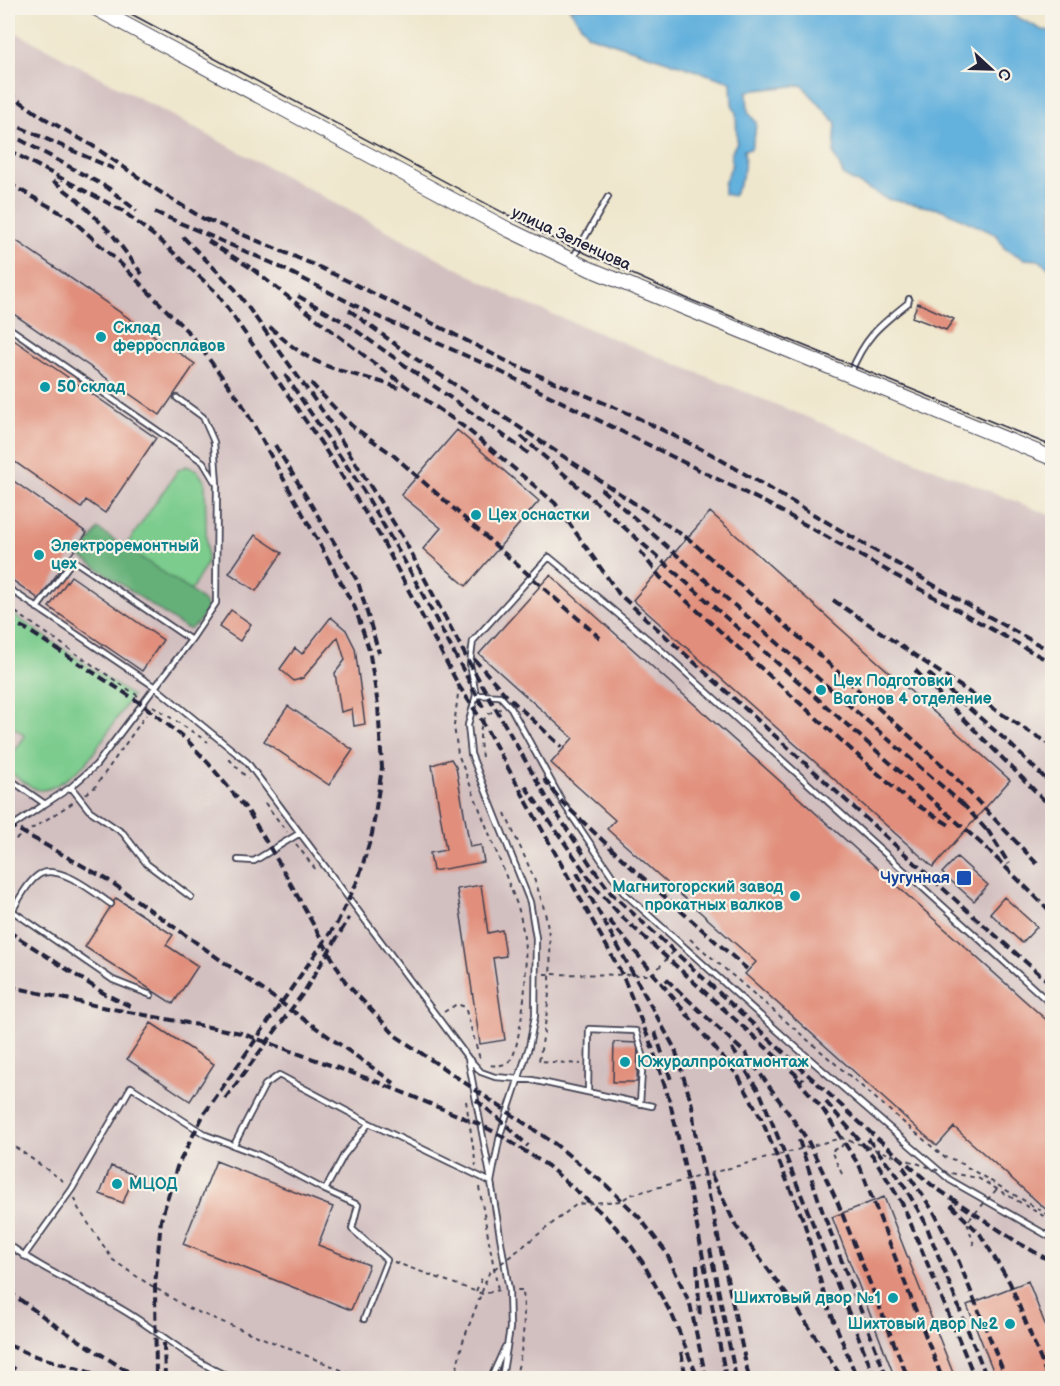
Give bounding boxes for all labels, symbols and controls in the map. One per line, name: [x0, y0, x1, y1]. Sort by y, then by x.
north arrow: [961, 39, 1021, 99]
text: С: [993, 65, 1014, 83]
street label: улица Зеленцова: [508, 203, 634, 275]
place label: Склад ферросплавов: [113, 319, 225, 356]
marker: Склад ферросплавов: [94, 330, 108, 344]
place label: 50 склад: [57, 378, 125, 397]
marker: 50 склад: [38, 380, 52, 394]
place label: Цех оснастки: [488, 506, 590, 525]
marker: Цех оснастки: [469, 508, 483, 522]
place label: Электроремонтный цех: [51, 537, 199, 574]
marker: Электроремонтный цех: [32, 548, 46, 562]
place label: Цех Подготовки Вагонов 4 отделение: [833, 672, 992, 709]
marker: Цех Подготовки Вагонов 4 отделение: [814, 683, 828, 697]
place label: Чугунная: [880, 869, 950, 888]
marker: Чугунная: [955, 869, 973, 887]
place label: Магнитогорский завод прокатных валков: [612, 878, 783, 915]
marker: Магнитогорский завод прокатных валков: [788, 889, 802, 903]
place label: Южуралпрокатмонтаж: [637, 1053, 810, 1072]
marker: Южуралпрокатмонтаж: [618, 1055, 632, 1069]
place label: МЦОД: [129, 1175, 178, 1194]
marker: МЦОД: [110, 1177, 124, 1191]
place label: Шихтовый двор №1: [733, 1289, 881, 1308]
marker: Шихтовый двор №1: [886, 1291, 900, 1305]
place label: Шихтовый двор №2: [848, 1315, 998, 1334]
marker: Шихтовый двор №2: [1003, 1317, 1017, 1331]

